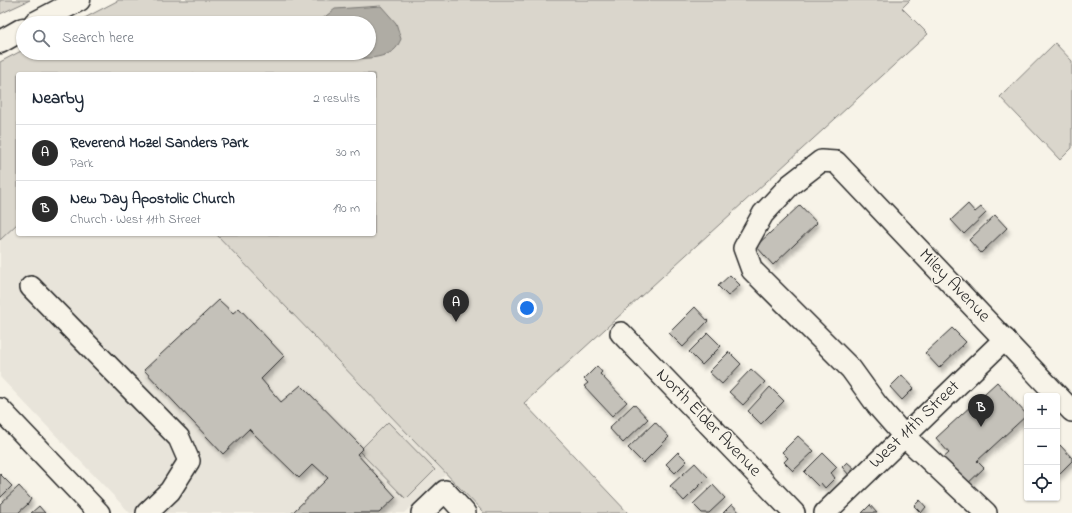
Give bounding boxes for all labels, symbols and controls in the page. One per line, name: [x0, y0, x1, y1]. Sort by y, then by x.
search box: [16, 16, 376, 60]
icon: search: [30, 27, 52, 49]
text: Search here: [62, 27, 134, 49]
text: Nearby: [32, 86, 84, 111]
text: 2 results: [313, 89, 360, 108]
text: Reverend Mozel Sanders Park: [70, 132, 249, 154]
text: A: [41, 143, 49, 162]
text: 30 m: [336, 143, 360, 162]
text: Park: [70, 154, 94, 173]
text: New Day Apostolic Church: [70, 188, 235, 210]
text: B: [41, 199, 49, 218]
text: 190 m: [333, 199, 360, 218]
text: Church · West 11th Street: [70, 210, 201, 229]
street label: Miley Avenue: [912, 243, 997, 329]
pin: A: [443, 289, 469, 322]
your location: [517, 298, 537, 318]
street label: North Elder Avenue: [649, 363, 767, 484]
street label: West 11th Street: [864, 375, 966, 475]
map controls: [1024, 393, 1060, 501]
button: +: [1024, 393, 1060, 429]
pin: B: [968, 394, 994, 427]
button: −: [1024, 429, 1060, 465]
button: locate: [1024, 465, 1060, 501]

